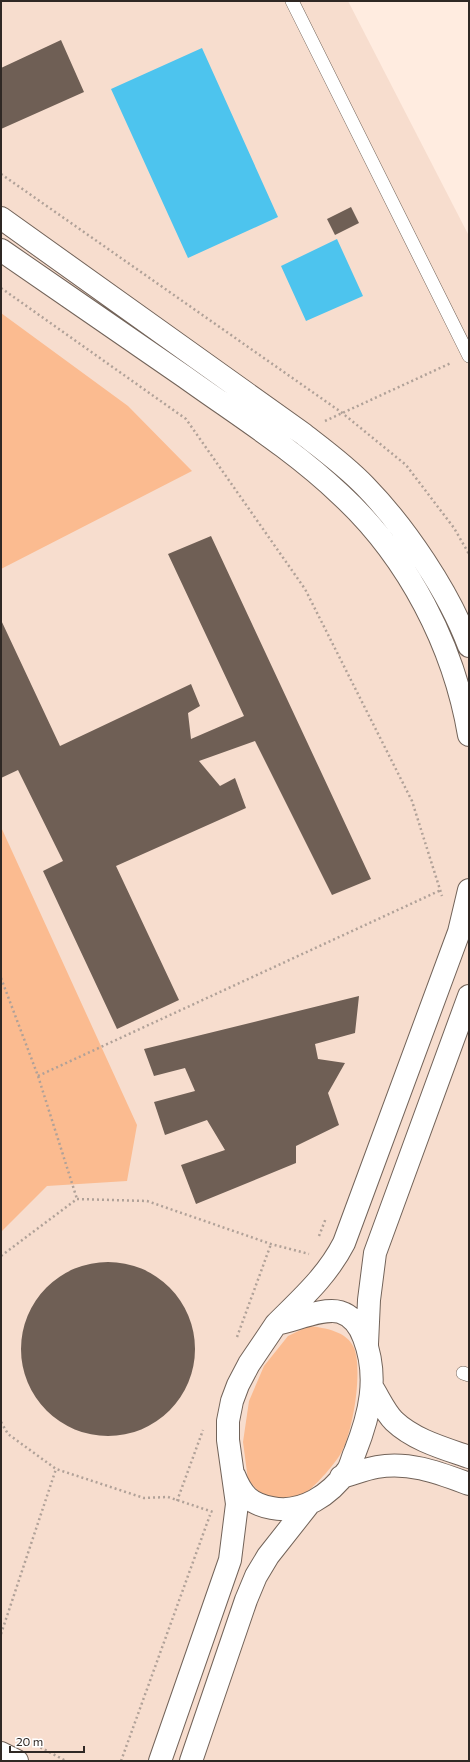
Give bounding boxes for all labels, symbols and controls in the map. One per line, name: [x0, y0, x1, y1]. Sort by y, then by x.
scale bar: [10, 1728, 84, 1754]
text: 20 m: [16, 1734, 43, 1748]

